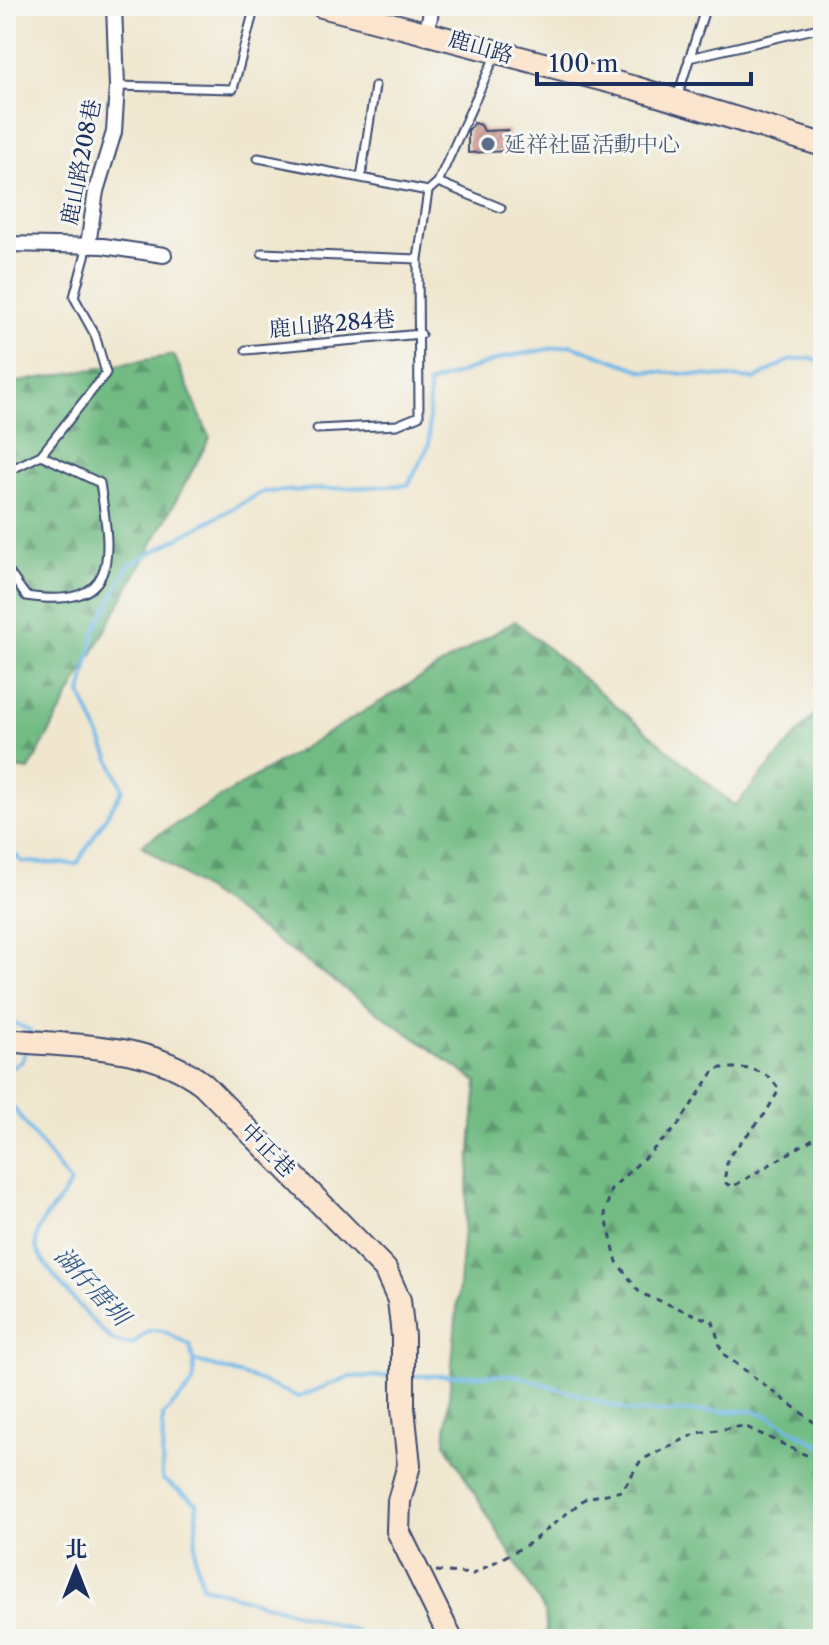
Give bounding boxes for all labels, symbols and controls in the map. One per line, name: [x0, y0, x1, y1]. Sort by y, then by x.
street label: 鹿山路: [446, 25, 516, 69]
scale bar: [537, 36, 751, 86]
text: 100 m: [549, 49, 618, 78]
street label: 鹿山路208巷: [56, 97, 106, 227]
place label: 延祥社區活動中心: [504, 131, 680, 158]
marker: 延祥社區活動中心: [479, 135, 497, 153]
street label: 鹿山路284巷: [268, 305, 396, 343]
street label: 中正巷: [235, 1117, 301, 1183]
water label: 湖仔厝圳: [49, 1241, 138, 1334]
north arrow: [36, 1529, 116, 1609]
text: 北: [65, 1536, 87, 1563]

